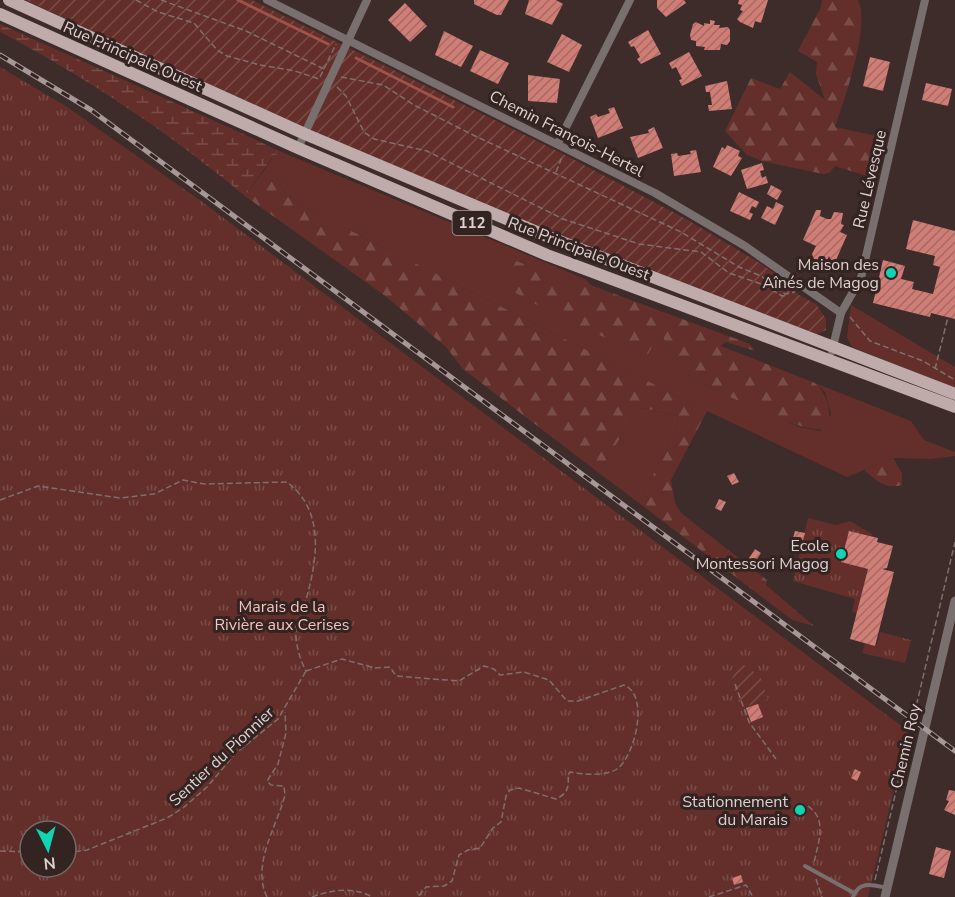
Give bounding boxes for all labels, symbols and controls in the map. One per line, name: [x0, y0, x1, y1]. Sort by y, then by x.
street label: Rue Principale Ouest: [60, 16, 206, 98]
street label: Chemin François-Hertel: [485, 85, 648, 183]
street label: Rue Lévesque: [848, 128, 892, 231]
road number: 112: [452, 211, 492, 235]
street label: Rue Principale Ouest: [505, 212, 653, 286]
place label: Maison des Aînés de Magog: [762, 254, 879, 294]
marker: Maison des Aînés de Magog: [884, 266, 898, 280]
place label: Ecole Montessori Magog: [696, 535, 829, 575]
marker: Ecole Montessori Magog: [834, 547, 848, 561]
park label: Marais de la Rivière aux Cerises: [214, 596, 350, 636]
street label: Chemin Roy: [886, 701, 927, 791]
street label: Sentier du Pionnier: [164, 702, 279, 811]
place label: Stationnement du Marais: [682, 791, 788, 831]
marker: Stationnement du Marais: [793, 803, 807, 817]
north arrow: [18, 819, 78, 879]
text: N: [42, 851, 57, 874]

